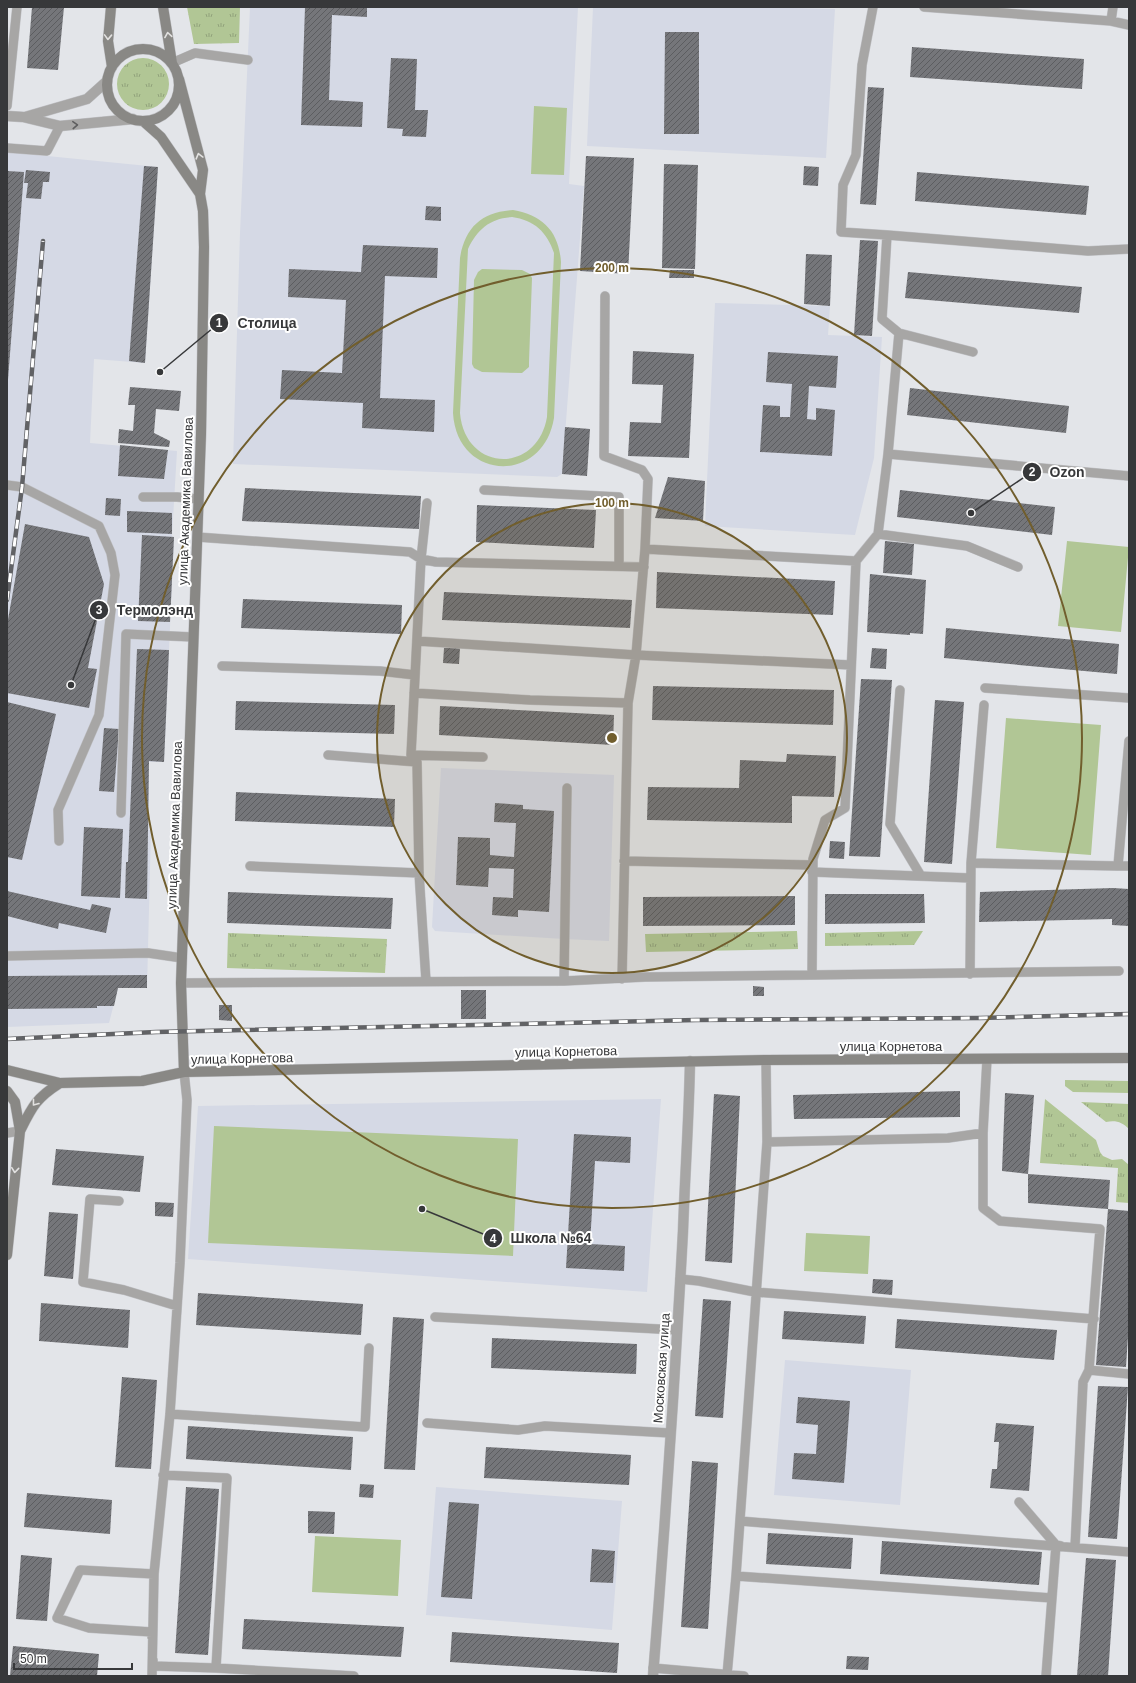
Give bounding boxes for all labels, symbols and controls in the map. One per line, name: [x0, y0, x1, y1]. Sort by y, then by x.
one-way arrow: [164, 32, 173, 38]
one-way arrow: [104, 34, 113, 40]
one-way arrow: [72, 121, 78, 129]
one-way arrow: [195, 153, 204, 160]
text: 200 m: [595, 261, 629, 275]
callout: Столица: [209, 310, 304, 336]
text: Столица: [237, 315, 297, 331]
text: 1: [216, 316, 223, 330]
street label: улица Академика Вавилова: [175, 416, 196, 585]
callout: Ozon: [1022, 459, 1093, 485]
text: Ozon: [1050, 464, 1085, 480]
text: 2: [1029, 465, 1036, 479]
text: 100 m: [595, 496, 629, 510]
callout: Термолэнд: [89, 597, 201, 623]
text: Термолэнд: [117, 602, 193, 618]
text: 3: [96, 603, 103, 617]
centre of rings: [605, 731, 619, 745]
street label: улица Академика Вавилова: [164, 740, 185, 909]
street label: улица Корнетова: [840, 1039, 943, 1054]
street label: улица Корнетова: [515, 1043, 618, 1060]
street label: улица Корнетова: [191, 1050, 294, 1067]
one-way arrow: [33, 1099, 40, 1106]
one-way arrow: [11, 1167, 20, 1173]
callout: Школа №64: [483, 1225, 600, 1251]
text: Школа №64: [511, 1230, 592, 1246]
text: 4: [490, 1232, 497, 1246]
street label: Московская улица: [650, 1312, 673, 1424]
scale bar: [14, 1645, 132, 1671]
text: 50 m: [20, 1652, 47, 1666]

